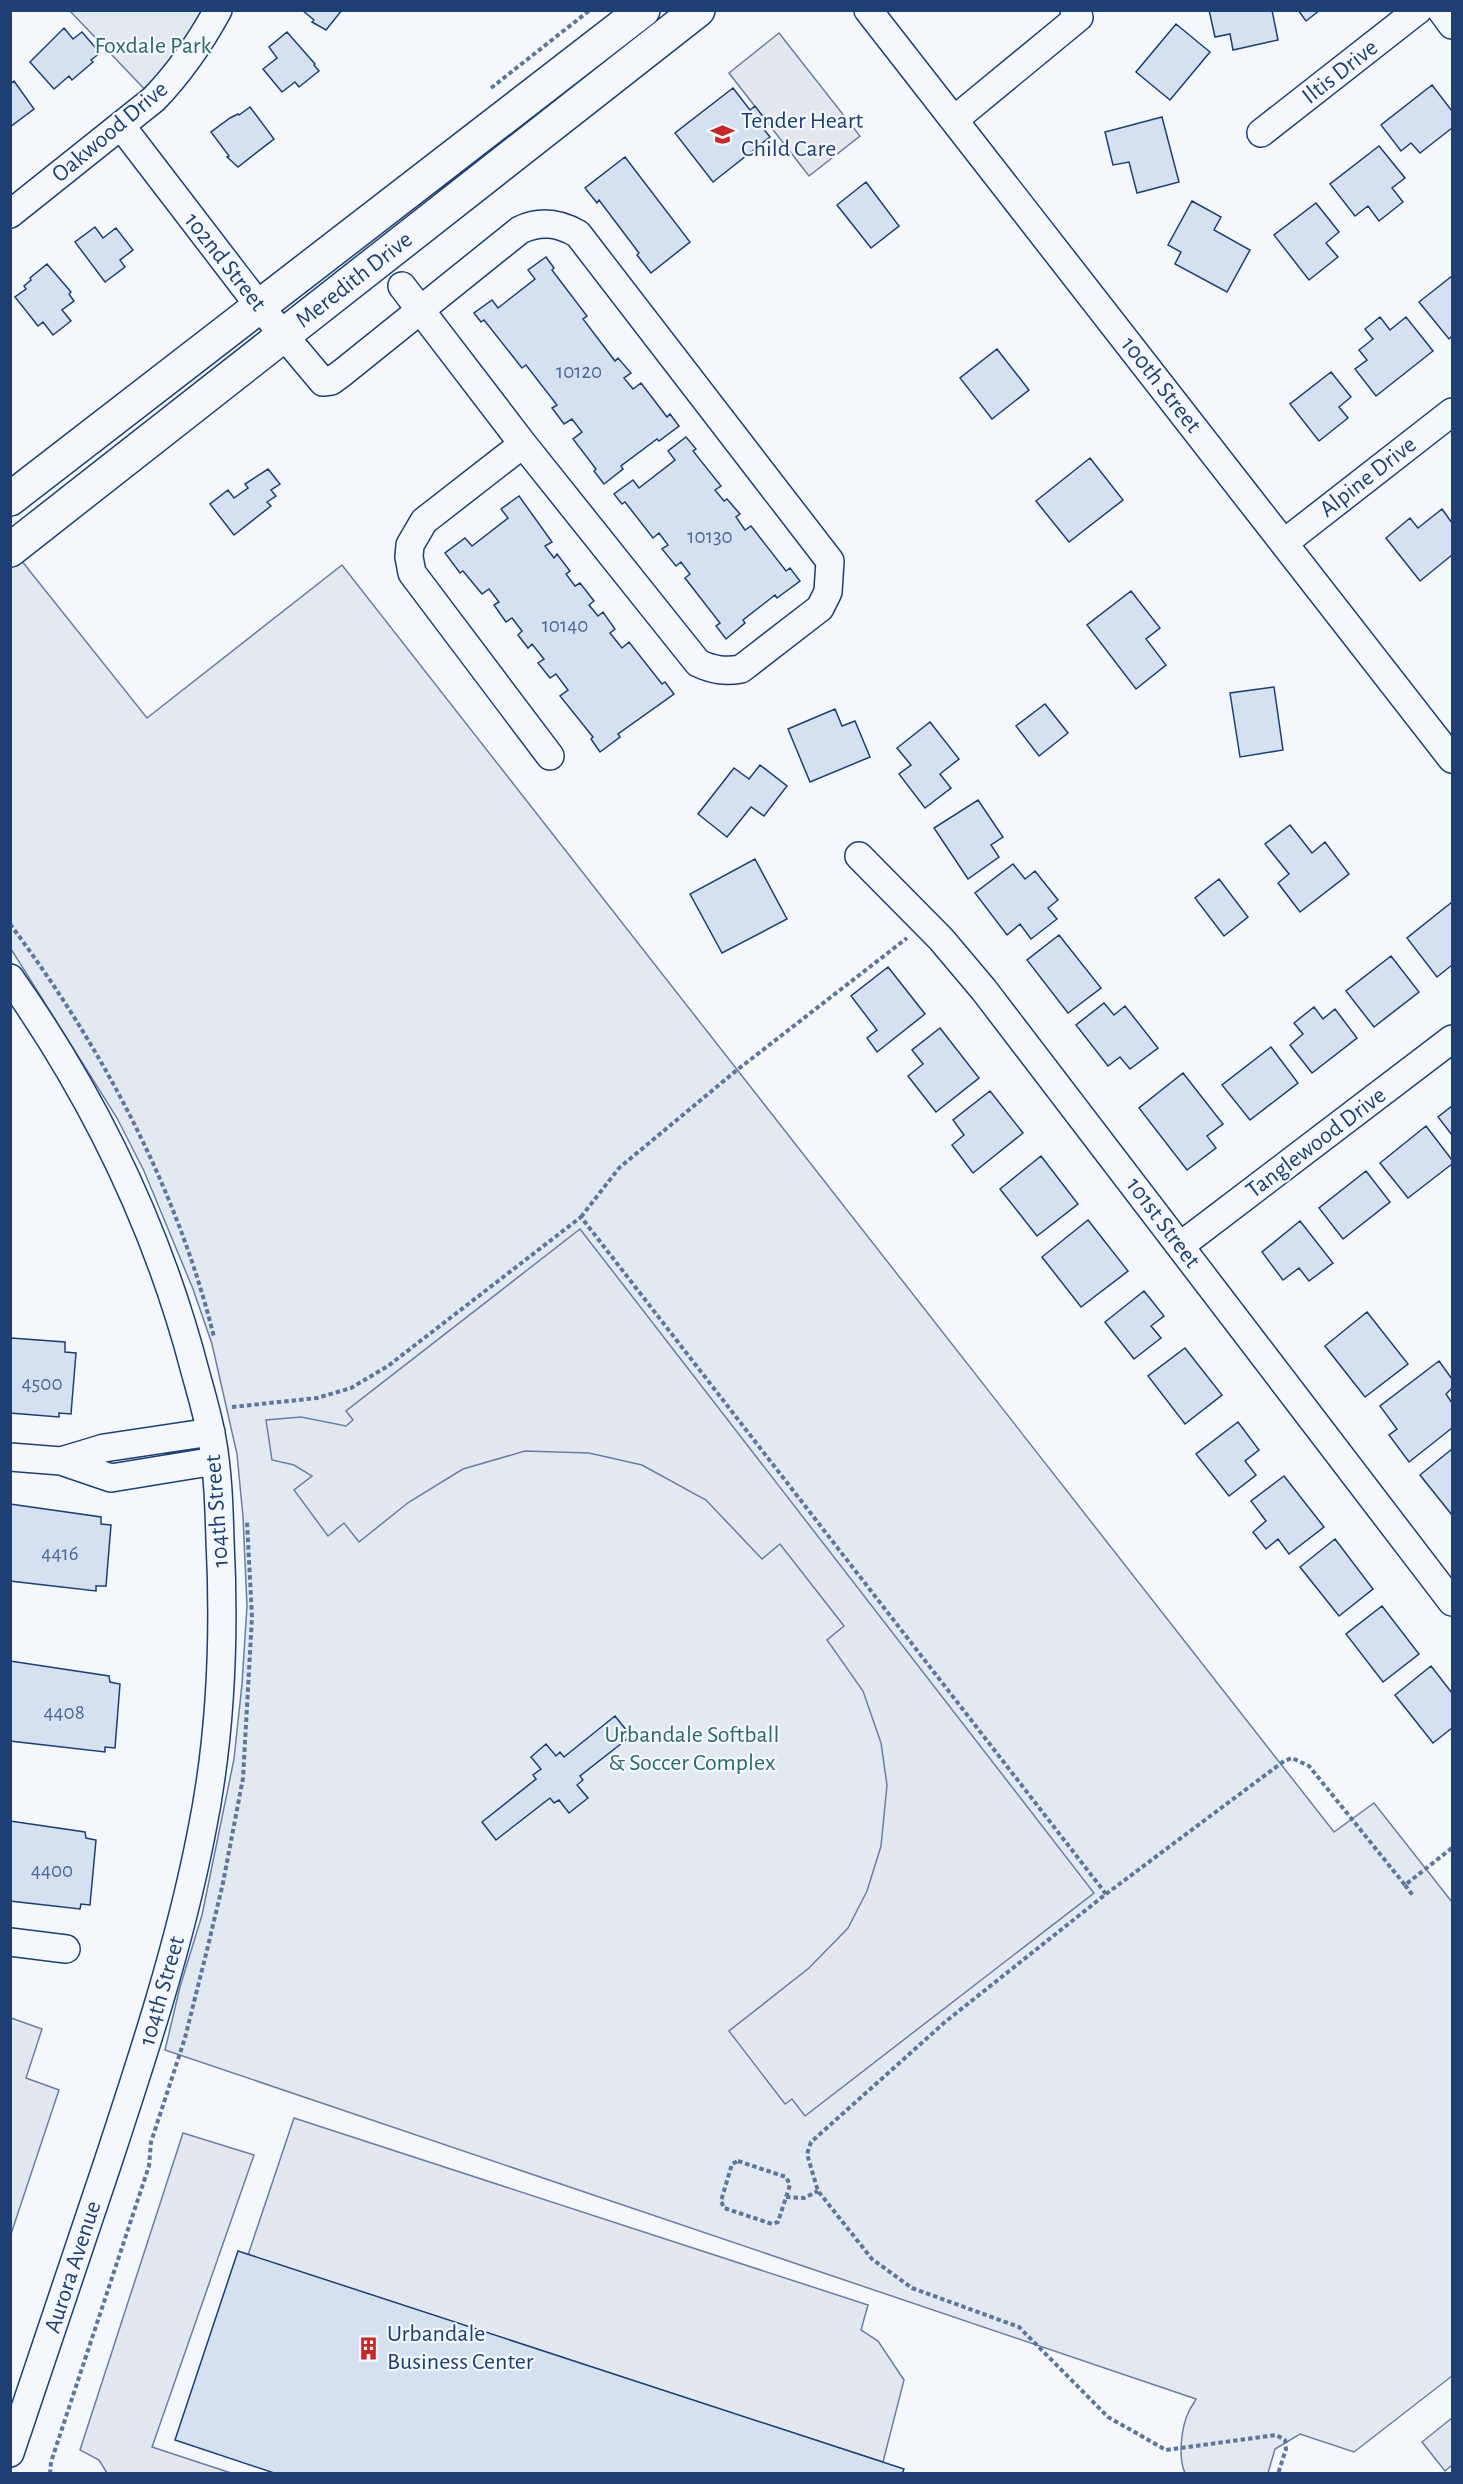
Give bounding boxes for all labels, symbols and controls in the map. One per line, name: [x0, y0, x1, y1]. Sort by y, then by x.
park label: Foxdale Park: [95, 34, 212, 58]
street label: Iltis Drive: [1298, 35, 1382, 109]
street label: Oakwood Drive: [48, 77, 172, 187]
place label: Tender Heart Child Care: [741, 109, 863, 161]
school or university icon: Tender Heart Child Care: [710, 122, 736, 148]
street label: 102nd Street: [179, 208, 271, 316]
street label: Meredith Drive: [291, 227, 417, 333]
street label: 100th Street: [1116, 333, 1206, 438]
house number: 10120: [556, 361, 602, 382]
street label: Alpine Drive: [1315, 432, 1421, 522]
house number: 10130: [687, 526, 733, 547]
house number: 10140: [542, 615, 588, 636]
street label: Tanglewood Drive: [1242, 1083, 1390, 1203]
street label: 101st Street: [1121, 1173, 1205, 1273]
house number: 4500: [21, 1373, 63, 1394]
street label: 104th Street: [201, 1453, 233, 1568]
house number: 4416: [41, 1543, 79, 1564]
house number: 4408: [43, 1702, 85, 1723]
park label: Urbandale Softball & Soccer Complex: [605, 1723, 779, 1775]
house number: 4400: [31, 1860, 73, 1881]
street label: 104th Street: [135, 1933, 189, 2049]
street label: Aurora Avenue: [40, 2198, 106, 2336]
place label: Urbandale Business Center: [387, 2322, 534, 2374]
building icon: Urbandale Business Center: [356, 2335, 382, 2361]

